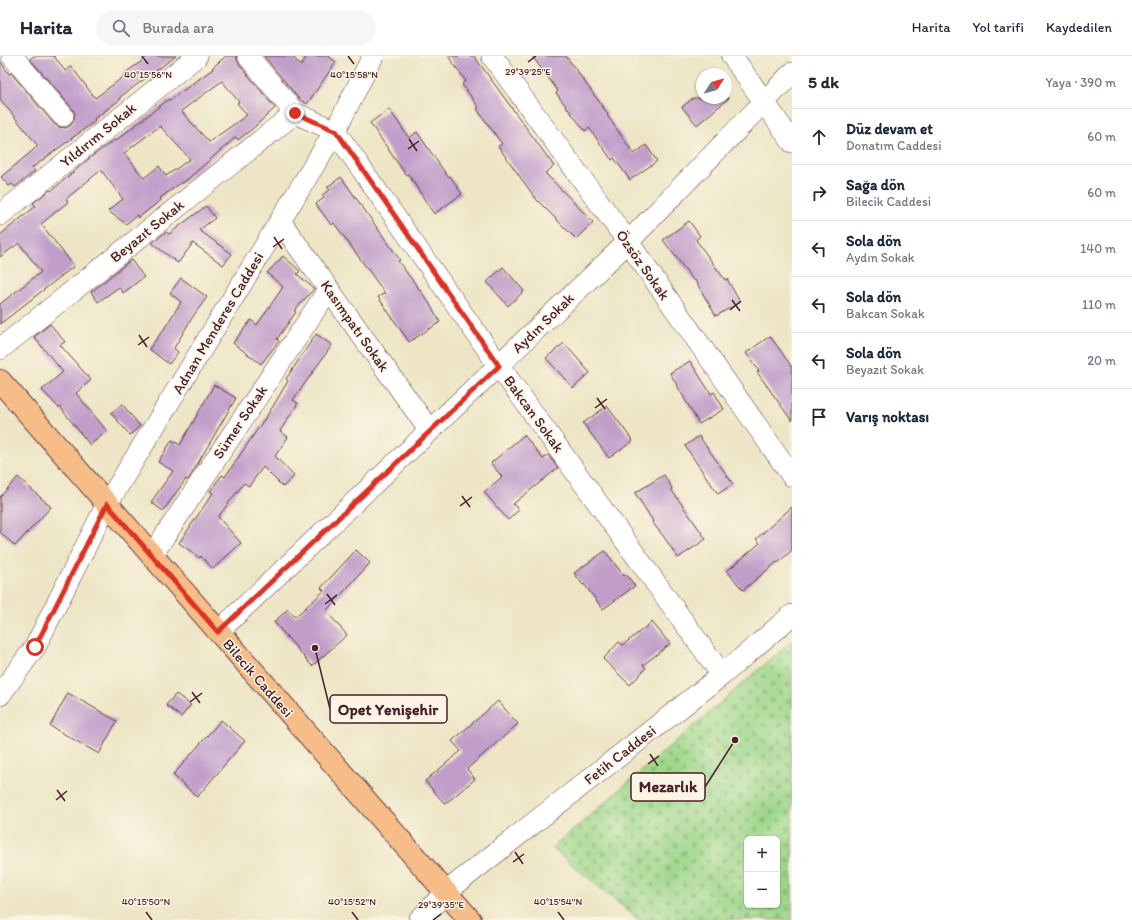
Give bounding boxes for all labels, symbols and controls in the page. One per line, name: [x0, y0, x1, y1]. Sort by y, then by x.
search box: [96, 10, 376, 46]
text: Harita: [20, 16, 72, 39]
icon: search: [110, 17, 132, 39]
text: Burada ara: [142, 19, 214, 37]
text: Harita: [912, 19, 950, 36]
text: Yol tarifi: [972, 19, 1024, 36]
text: Kaydedilen: [1046, 19, 1112, 36]
text: 29°39'25"E: [505, 65, 551, 78]
text: 40°15'56"N: [124, 68, 172, 81]
text: 40°15'58"N: [330, 68, 378, 81]
north arrow: [696, 68, 732, 104]
text: 5 dk: [808, 72, 839, 92]
text: Yaya · 390 m: [1046, 75, 1116, 90]
street label: Yıldırım Sokak: [56, 99, 140, 171]
route end: [286, 104, 304, 122]
text: Düz devam et: [846, 120, 933, 138]
icon: ahead: [808, 126, 830, 148]
text: 60 m: [1087, 129, 1116, 144]
text: Donatım Caddesi: [846, 138, 941, 153]
text: Sağa dön: [846, 176, 905, 194]
icon: right: [808, 182, 830, 204]
text: 60 m: [1087, 185, 1116, 200]
text: Bilecik Caddesi: [846, 194, 931, 209]
street label: Beyazıt Sokak: [106, 196, 188, 266]
street label: Özsöz Sokak: [612, 226, 674, 304]
text: Sola dön: [846, 232, 901, 250]
icon: left: [808, 238, 830, 260]
text: 140 m: [1080, 241, 1116, 256]
street label: Adnan Menderes Caddesi: [168, 249, 268, 397]
text: Aydın Sokak: [846, 250, 915, 265]
street label: Kasımpatı Sokak: [317, 277, 393, 375]
text: Sola dön: [846, 288, 901, 306]
street label: Aydın Sokak: [508, 289, 578, 357]
icon: left: [808, 294, 830, 316]
text: 110 m: [1082, 297, 1116, 312]
text: Bakcan Sokak: [846, 306, 925, 321]
text: Sola dön: [846, 344, 901, 362]
icon: left: [808, 350, 830, 372]
text: 20 m: [1087, 353, 1116, 368]
text: Beyazıt Sokak: [846, 362, 924, 377]
street label: Bakcan Sokak: [500, 372, 568, 456]
street label: Sümer Sokak: [209, 382, 271, 462]
icon: arrive: [808, 406, 830, 428]
text: Varış noktası: [846, 408, 929, 426]
street label: Bilecik Caddesi: [219, 635, 297, 721]
route start: [26, 638, 44, 656]
callout: Opet Yenişehir: [330, 695, 447, 723]
text: Opet Yenişehir: [338, 700, 439, 720]
street label: Fetih Caddesi: [580, 721, 660, 789]
callout: Mezarlık: [631, 773, 705, 801]
text: Mezarlık: [639, 777, 698, 796]
map controls: [744, 836, 780, 908]
button: +: [744, 836, 780, 872]
button: −: [744, 872, 780, 908]
text: 40°15'50"N: [122, 895, 171, 908]
text: 40°15'52"N: [328, 895, 376, 908]
text: 40°15'54"N: [534, 895, 583, 908]
text: 29°39'35"E: [418, 898, 464, 911]

